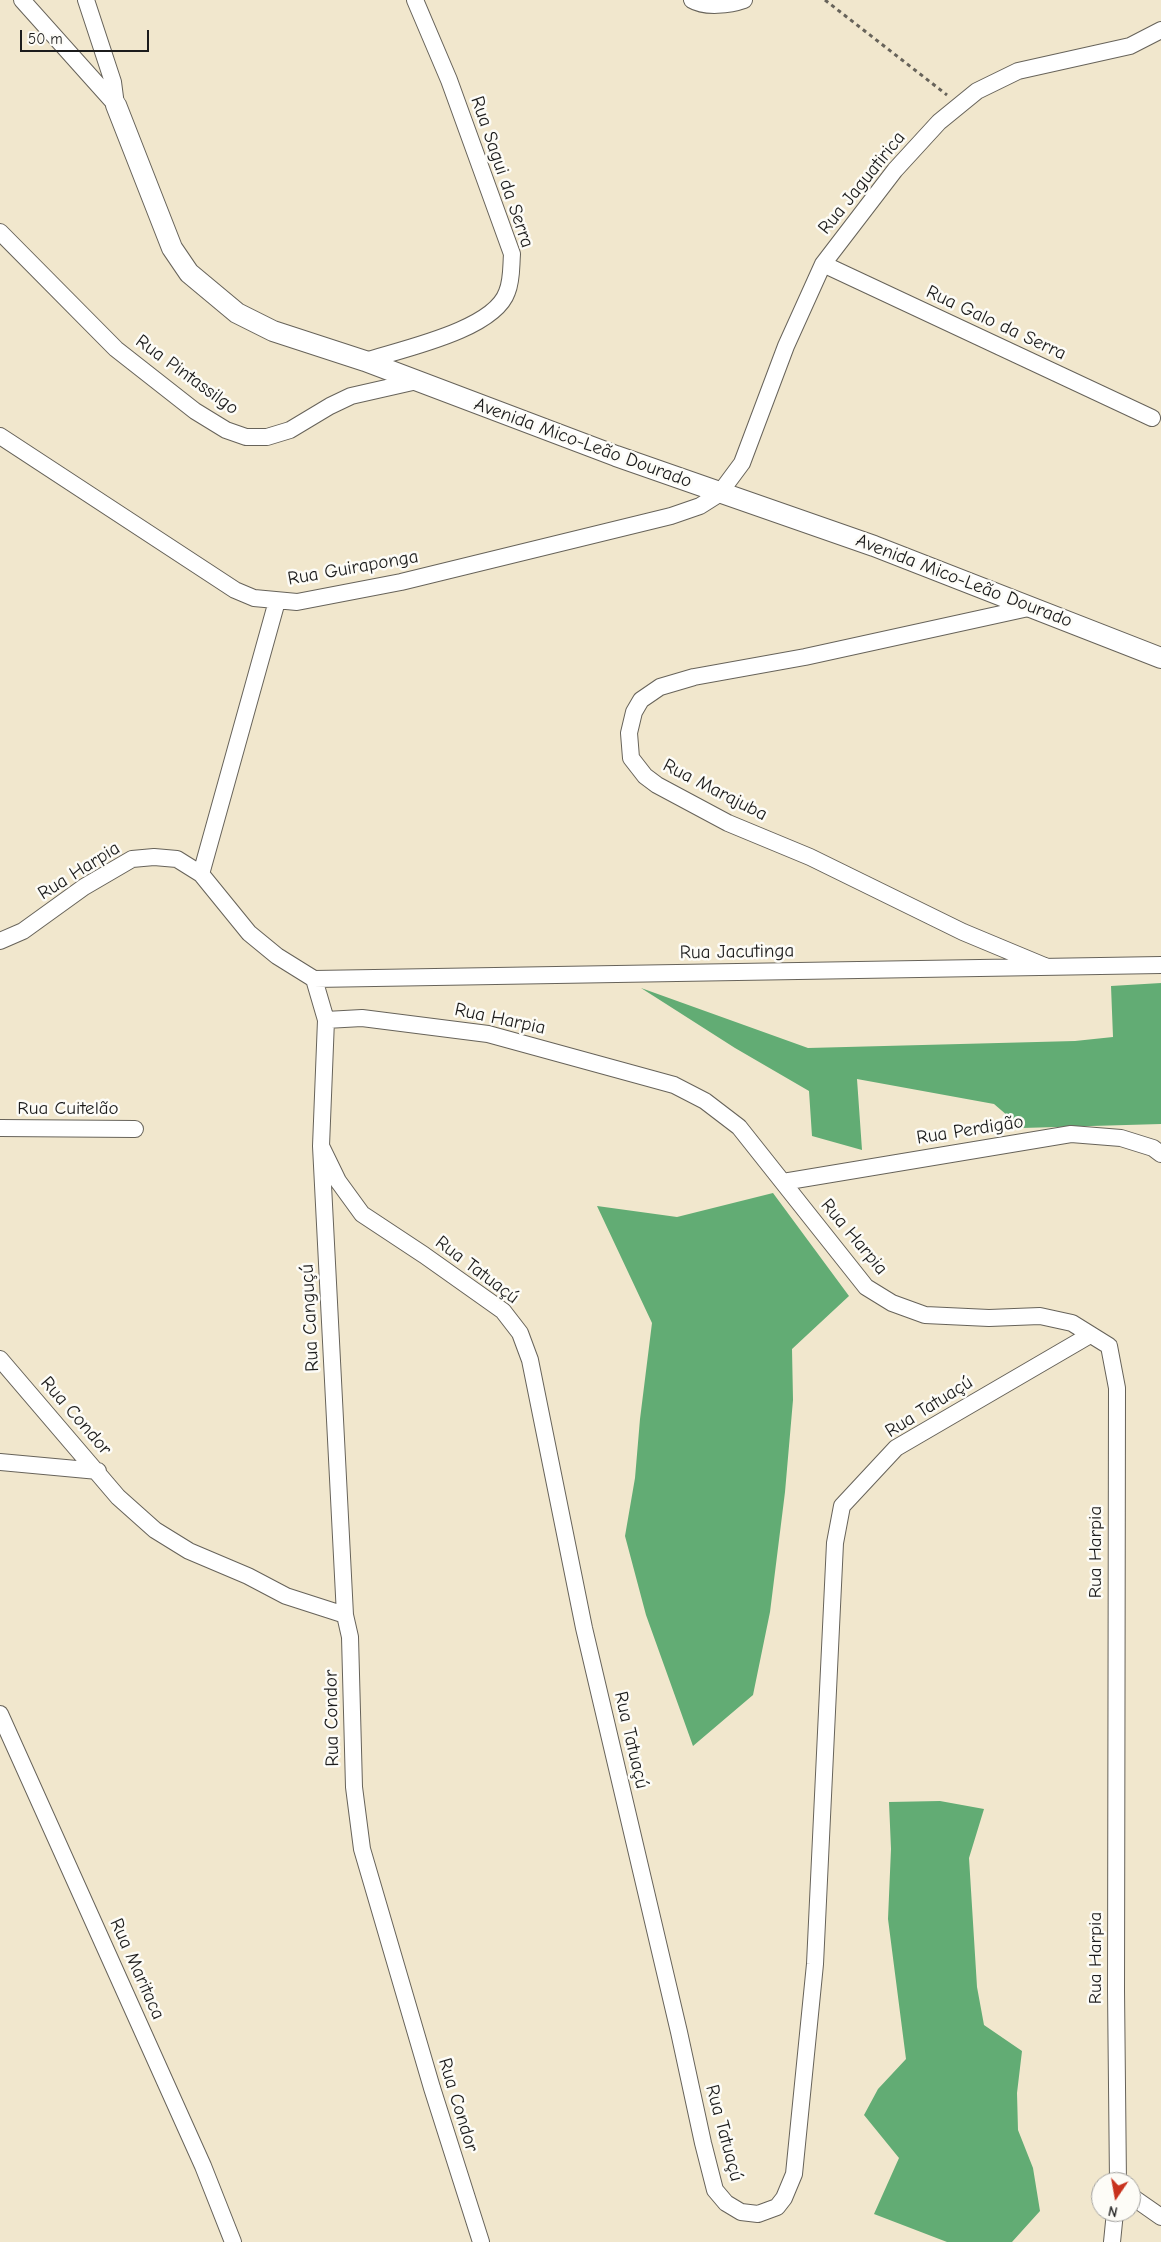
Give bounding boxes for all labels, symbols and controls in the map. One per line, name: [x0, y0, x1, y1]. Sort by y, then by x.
scale bar: [22, 20, 151, 52]
text: 50 m: [28, 30, 63, 48]
street label: Rua Sagui da Serra: [465, 93, 539, 251]
street label: Rua Jaguatirica: [814, 127, 910, 239]
street label: Rua Galo da Serra: [922, 281, 1070, 365]
street label: Rua Pintassilgo: [131, 330, 243, 420]
street label: Avenida Mico-Leão Dourado: [471, 393, 695, 493]
street label: Avenida Mico-Leão Dourado: [853, 529, 1075, 633]
street label: Rua Guiraponga: [286, 545, 420, 591]
street label: Rua Marajuba: [659, 754, 771, 826]
street label: Rua Harpia: [34, 837, 124, 905]
street label: Rua Jacutinga: [679, 940, 795, 964]
street label: Rua Harpia: [452, 998, 548, 1040]
street label: Rua Cuitelão: [17, 1098, 119, 1120]
street label: Rua Perdigão: [915, 1110, 1025, 1150]
street label: Rua Harpia: [816, 1194, 892, 1280]
street label: Rua Tatuaçú: [431, 1231, 523, 1309]
street label: Rua Canguçú: [296, 1264, 324, 1372]
street label: Rua Tatuaçú: [881, 1371, 977, 1443]
street label: Rua Condor: [36, 1372, 116, 1460]
street label: Rua Harpia: [1085, 1506, 1107, 1598]
street label: Rua Condor: [320, 1669, 344, 1767]
street label: Rua Tatuaçú: [609, 1689, 653, 1791]
street label: Rua Harpia: [1085, 1912, 1107, 2004]
street label: Rua Maritaca: [105, 1915, 169, 2023]
street label: Rua Condor: [433, 2055, 483, 2155]
street label: Rua Tatuaçú: [700, 2082, 748, 2184]
north arrow: [1091, 2172, 1141, 2222]
text: N: [1107, 2202, 1119, 2220]

